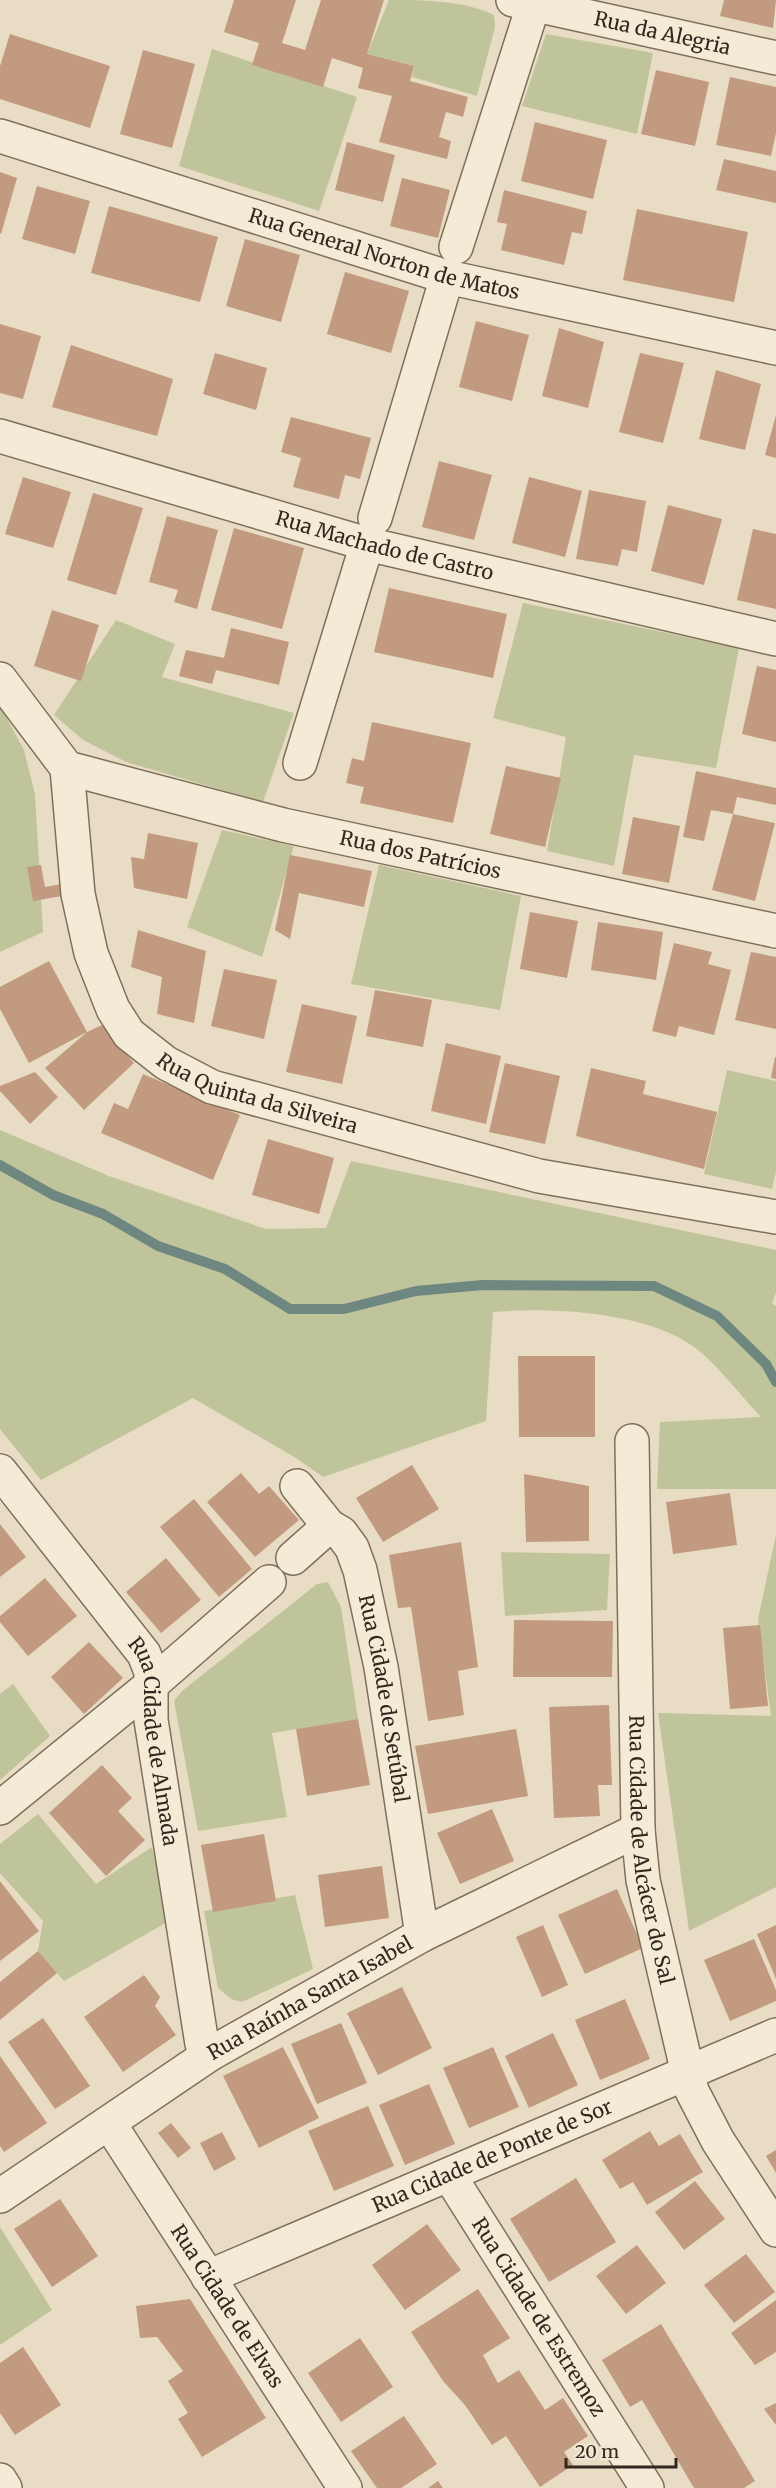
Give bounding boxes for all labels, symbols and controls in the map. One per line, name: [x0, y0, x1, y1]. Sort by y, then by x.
street label: Rua da Alegria: [592, 5, 733, 60]
street label: Rua General Norton de Matos: [246, 202, 522, 304]
street label: Rua Machado de Castro: [273, 505, 496, 585]
street label: Rua dos Patrícios: [338, 825, 504, 884]
street label: Rua Quinta da Silveira: [152, 1047, 361, 1138]
street label: Rua Cidade de Setúbal: [354, 1592, 415, 1804]
street label: Rua Cidade de Almada: [123, 1631, 184, 1848]
street label: Rua Cidade de Alcácer do Sal: [624, 1715, 680, 1987]
street label: Rua Raínha Santa Isabel: [203, 1930, 417, 2065]
street label: Rua Cidade de Ponte de Sor: [368, 2093, 616, 2218]
street label: Rua Cidade de Estremoz: [467, 2213, 612, 2421]
street label: Rua Cidade de Elvas: [166, 2219, 290, 2392]
scale bar: [566, 2431, 676, 2469]
text: 20 m: [575, 2440, 619, 2463]

